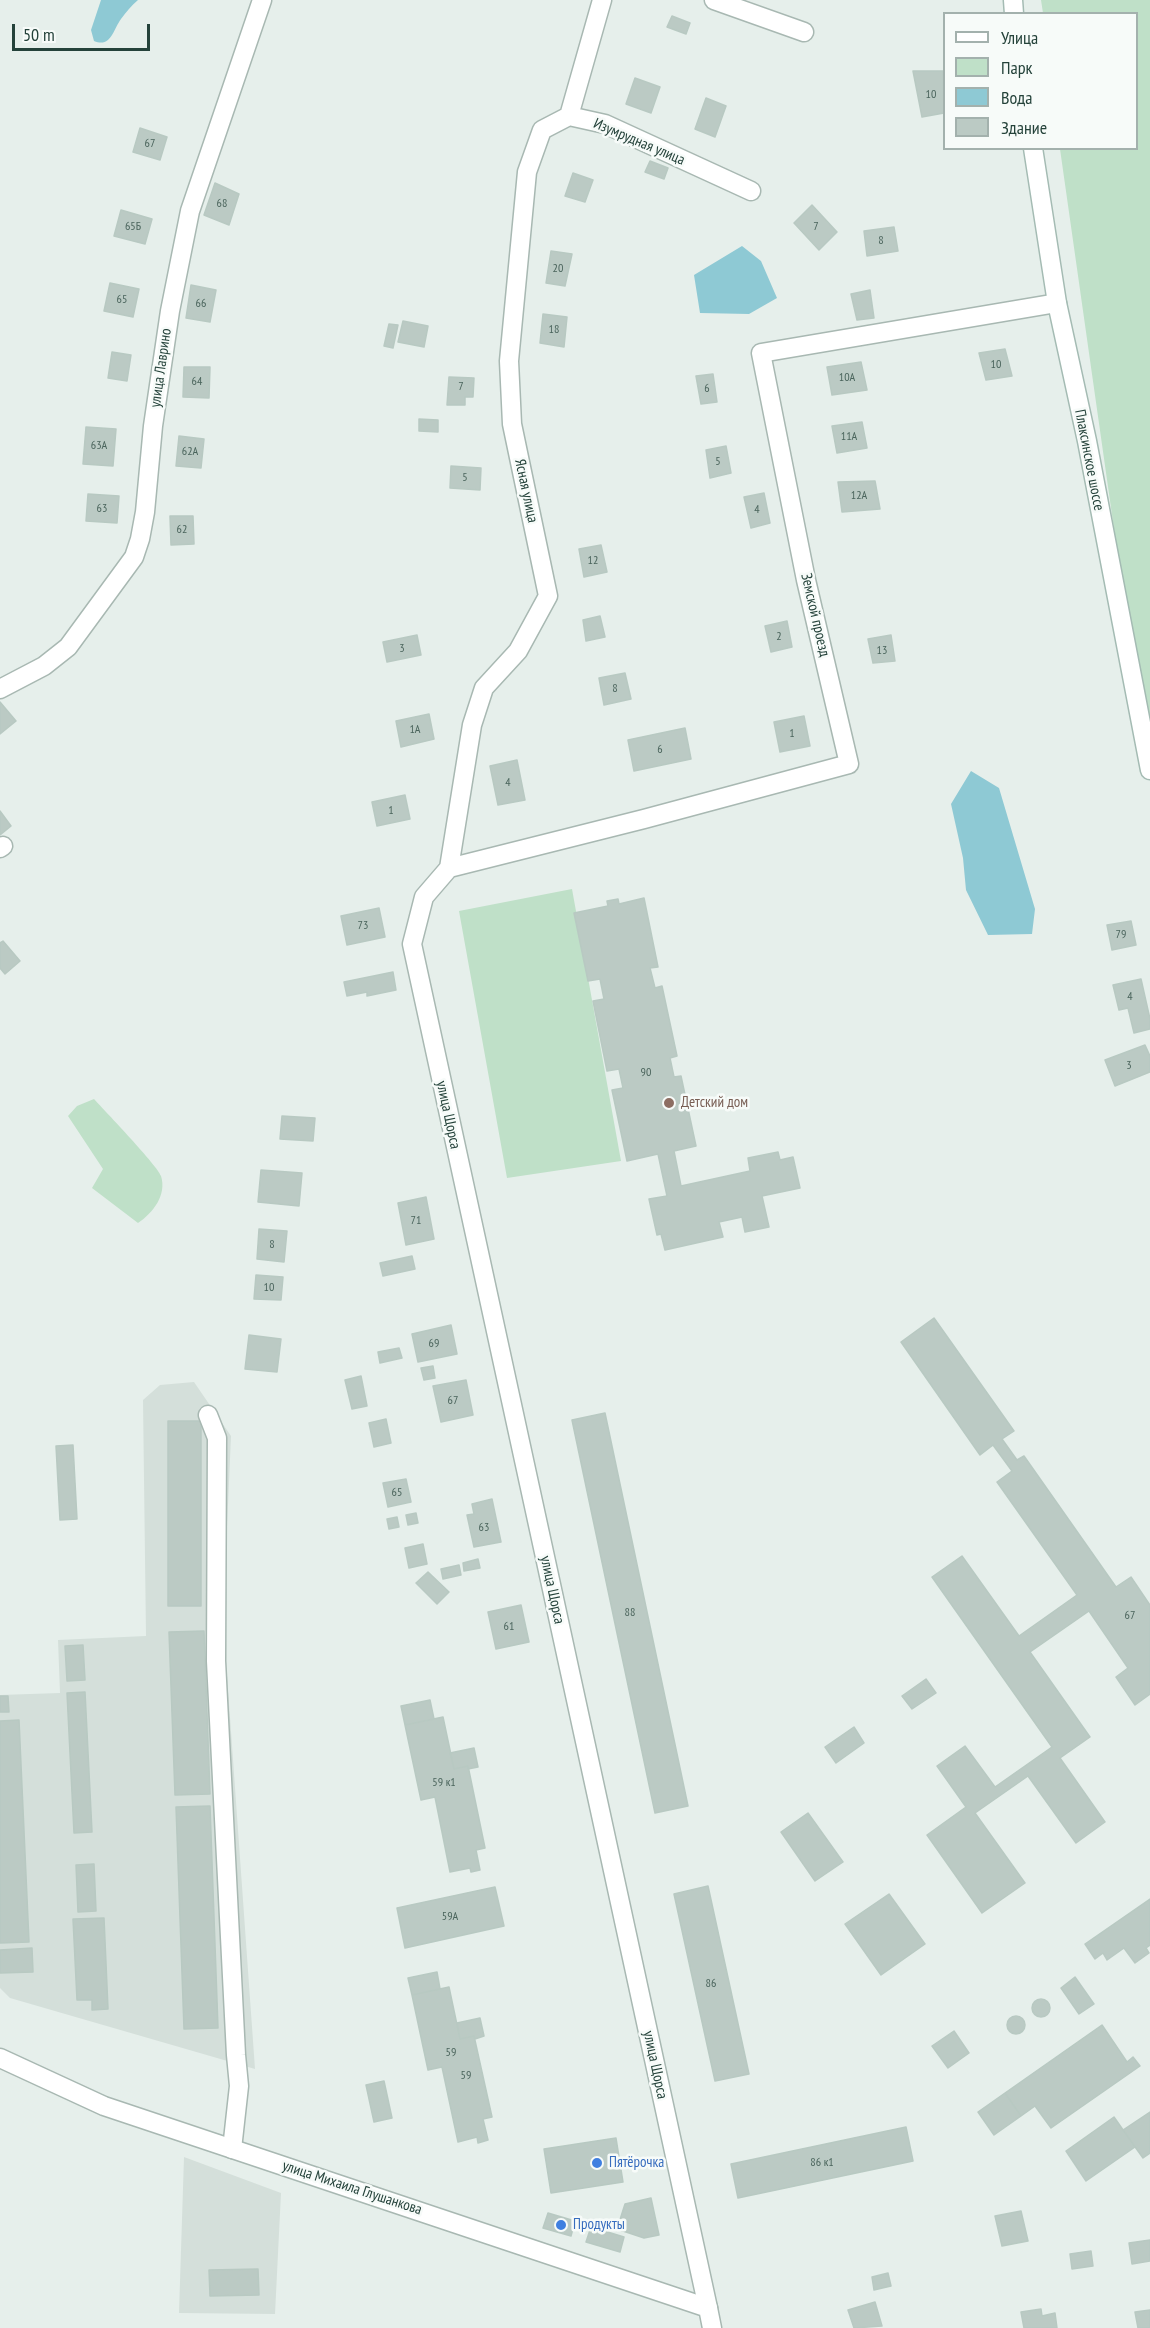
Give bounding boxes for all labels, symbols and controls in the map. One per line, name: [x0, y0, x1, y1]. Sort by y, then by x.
scale bar: [15, 12, 153, 50]
legend: [943, 12, 1138, 150]
text: 50 m: [23, 23, 55, 46]
text: Улица: [1001, 26, 1038, 49]
text: Парк: [1001, 56, 1032, 79]
text: Вода: [1001, 86, 1032, 109]
house number: 10: [926, 88, 936, 102]
street label: Изумрудная улица: [591, 115, 687, 169]
text: Здание: [1001, 116, 1047, 139]
house number: 67: [145, 137, 155, 151]
house number: 68: [217, 197, 227, 211]
house number: 65Б: [125, 220, 141, 234]
house number: 7: [813, 220, 819, 234]
house number: 8: [878, 234, 884, 248]
house number: 20: [553, 262, 563, 276]
house number: 65: [117, 293, 127, 307]
house number: 66: [196, 297, 206, 311]
house number: 18: [549, 323, 559, 337]
street label: улица Лаврино: [147, 327, 175, 409]
house number: 10: [991, 358, 1001, 372]
house number: 10А: [839, 371, 855, 385]
house number: 64: [192, 375, 202, 389]
house number: 7: [458, 380, 464, 394]
house number: 6: [704, 382, 710, 396]
street label: Плаксинское шоссе: [1070, 408, 1108, 512]
house number: 11А: [841, 430, 857, 444]
house number: 63А: [91, 439, 107, 453]
house number: 62А: [182, 445, 198, 459]
house number: 5: [715, 455, 721, 469]
street label: Ясная улица: [510, 458, 542, 524]
house number: 5: [462, 471, 468, 485]
house number: 12А: [851, 489, 867, 503]
house number: 63: [97, 502, 107, 516]
house number: 4: [754, 503, 760, 517]
house number: 62: [177, 523, 187, 537]
house number: 12: [588, 554, 598, 568]
street label: Земской проезд: [797, 571, 833, 659]
house number: 2: [776, 630, 782, 644]
house number: 3: [399, 642, 405, 656]
house number: 13: [877, 644, 887, 658]
house number: 8: [612, 682, 618, 696]
house number: 1А: [409, 723, 421, 737]
house number: 1: [789, 727, 795, 741]
house number: 6: [657, 743, 663, 757]
house number: 4: [505, 776, 511, 790]
house number: 1: [388, 804, 394, 818]
house number: 73: [358, 919, 368, 933]
house number: 79: [1116, 928, 1126, 942]
house number: 4: [1127, 990, 1133, 1004]
house number: 3: [1126, 1059, 1132, 1073]
house number: 90: [641, 1066, 651, 1080]
street label: улица Щорса: [432, 1079, 464, 1151]
place label: Детский дом: [681, 1094, 748, 1112]
marker: Детский дом: [662, 1096, 676, 1110]
house number: 71: [411, 1214, 421, 1228]
house number: 8: [269, 1238, 275, 1252]
house number: 10: [264, 1281, 274, 1295]
house number: 69: [429, 1337, 439, 1351]
house number: 67: [448, 1394, 458, 1408]
house number: 65: [392, 1486, 402, 1500]
house number: 63: [479, 1521, 489, 1535]
street label: улица Щорса: [536, 1554, 568, 1626]
house number: 88: [625, 1606, 635, 1620]
house number: 67: [1125, 1609, 1135, 1623]
house number: 61: [504, 1620, 514, 1634]
house number: 59 к1: [432, 1776, 456, 1790]
house number: 59А: [442, 1910, 458, 1924]
house number: 86: [706, 1977, 716, 1991]
street label: улица Щорса: [639, 2029, 671, 2101]
house number: 59: [446, 2046, 456, 2060]
house number: 59: [461, 2069, 471, 2083]
place label: Пятёрочка: [609, 2154, 664, 2172]
marker: Пятёрочка: [590, 2156, 604, 2170]
house number: 86 к1: [810, 2156, 834, 2170]
street label: улица Михаила Глушанкова: [280, 2157, 424, 2219]
place label: Продукты: [573, 2216, 625, 2234]
marker: Продукты: [554, 2218, 568, 2232]

